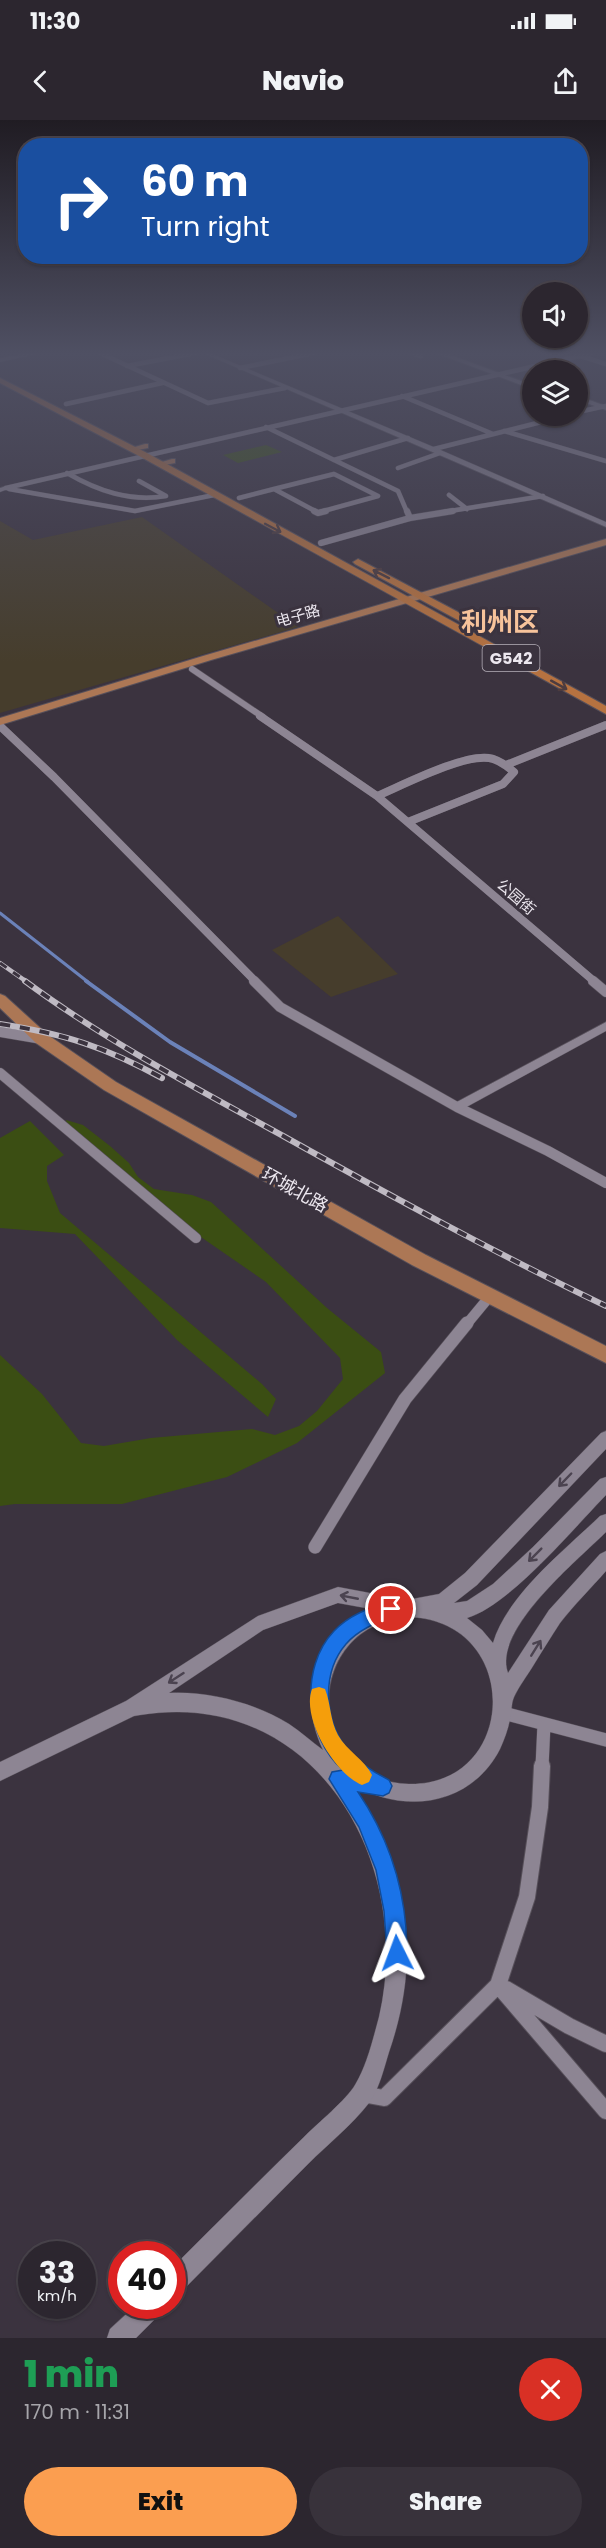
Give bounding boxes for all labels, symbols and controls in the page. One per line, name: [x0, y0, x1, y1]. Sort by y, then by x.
text: 11:30: [30, 6, 80, 37]
text: Navio: [262, 62, 344, 99]
icon: back: [24, 65, 57, 98]
icon: share: [549, 65, 582, 98]
text: 60 m: [141, 152, 249, 211]
icon: right: [42, 162, 120, 240]
text: Turn right: [141, 208, 270, 245]
map controls: [522, 282, 588, 426]
button: sound: [522, 282, 588, 348]
button: layers: [522, 360, 588, 426]
one-way arrow: [264, 522, 281, 534]
one-way arrow: [373, 567, 391, 579]
street label: 电子路: [273, 599, 322, 632]
district label: 利州区: [461, 604, 539, 640]
road number: G542: [482, 645, 540, 671]
one-way arrow: [550, 679, 567, 691]
street label: 公园街: [492, 874, 540, 919]
street label: 环城北路: [258, 1161, 333, 1218]
one-way arrow: [558, 1472, 572, 1487]
one-way arrow: [527, 1547, 542, 1562]
pin: [365, 1583, 416, 1634]
one-way arrow: [340, 1591, 359, 1602]
icon: arrive: [374, 1592, 407, 1625]
one-way arrow: [529, 1640, 542, 1657]
one-way arrow: [168, 1672, 184, 1684]
position arrow: [365, 1921, 429, 1985]
speed limit sign: 40: [108, 2241, 186, 2319]
text: 33: [39, 2251, 75, 2294]
text: km/h: [37, 2285, 77, 2306]
text: 1 min: [24, 2349, 119, 2400]
button: close: [519, 2358, 582, 2421]
text: 170 m · 11:31: [24, 2398, 130, 2426]
button: Exit: [24, 2467, 297, 2536]
button: Share: [309, 2467, 582, 2536]

